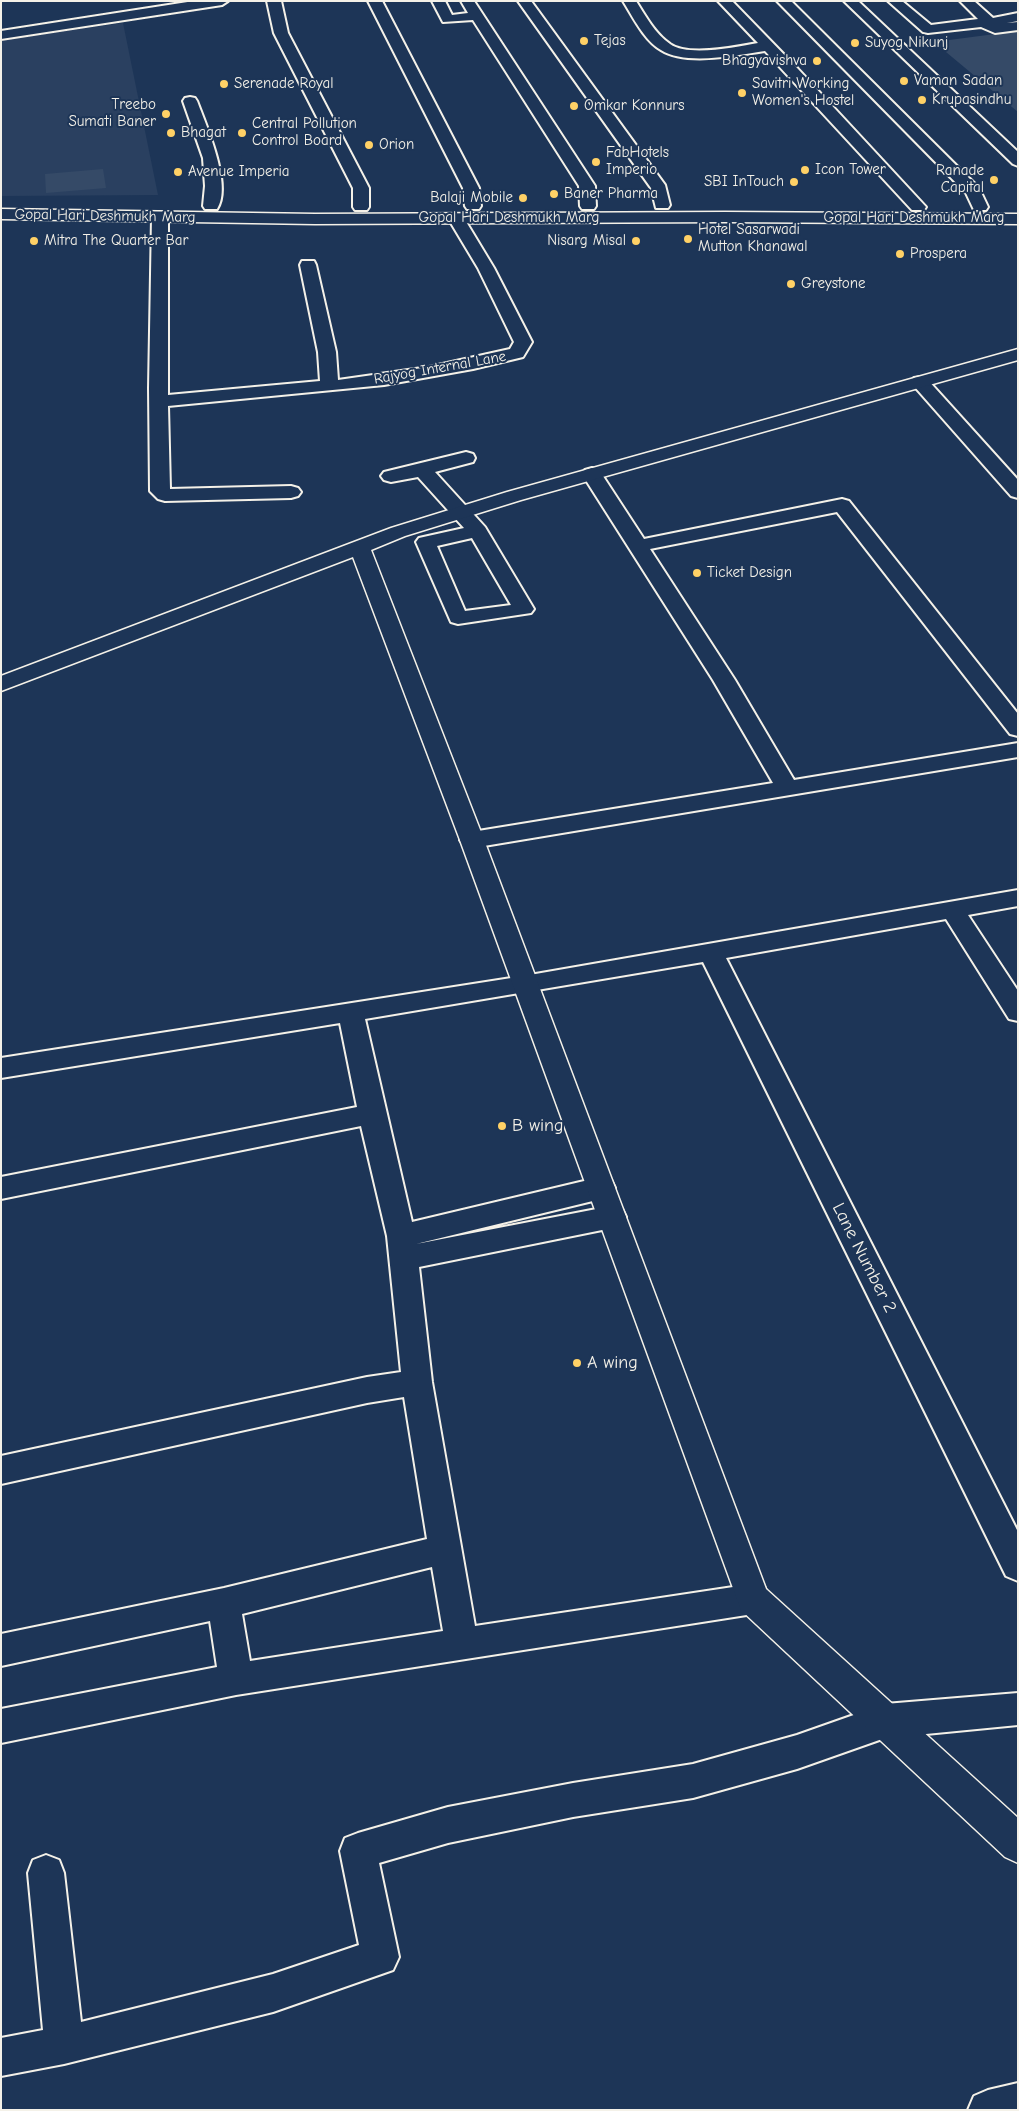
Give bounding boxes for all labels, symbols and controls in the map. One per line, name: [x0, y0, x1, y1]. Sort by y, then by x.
place label: Tejas: [594, 32, 626, 50]
place label: Suyog Nikunj: [865, 34, 948, 52]
marker: Tejas: [578, 35, 590, 47]
marker: Suyog Nikunj: [849, 37, 861, 49]
place label: Bhagyavishva: [722, 52, 807, 70]
marker: Bhagyavishva: [811, 55, 823, 67]
place label: Vaman Sadan: [914, 72, 1002, 90]
place label: Serenade Royal: [234, 75, 334, 93]
place label: Savitri Working Women's Hostel: [752, 75, 854, 110]
marker: Vaman Sadan: [898, 75, 910, 87]
marker: Serenade Royal: [218, 78, 230, 90]
marker: Savitri Working Women's Hostel: [736, 87, 748, 99]
place label: Krupasindhu: [932, 91, 1011, 109]
marker: Krupasindhu: [916, 94, 928, 106]
place label: Treebo Sumati Baner: [68, 96, 156, 131]
place label: Omkar Konnurs: [584, 97, 684, 115]
marker: Omkar Konnurs: [568, 100, 580, 112]
marker: Treebo Sumati Baner: [160, 108, 172, 120]
place label: Central Pollution Control Board: [252, 115, 357, 150]
place label: Bhagat: [181, 124, 226, 142]
marker: Bhagat: [165, 127, 177, 139]
marker: Central Pollution Control Board: [236, 127, 248, 139]
place label: Orion: [379, 136, 414, 154]
marker: Orion: [363, 139, 375, 151]
place label: FabHotels Imperio: [606, 144, 669, 179]
marker: FabHotels Imperio: [590, 156, 602, 168]
place label: Icon Tower: [815, 161, 886, 179]
place label: Ranade Capital: [936, 162, 984, 197]
place label: Avenue Imperia: [188, 163, 290, 181]
marker: Icon Tower: [799, 164, 811, 176]
marker: Avenue Imperia: [172, 166, 184, 178]
place label: SBI InTouch: [704, 173, 784, 191]
marker: Ranade Capital: [988, 174, 1000, 186]
marker: SBI InTouch: [788, 176, 800, 188]
place label: Baner Pharma: [564, 185, 658, 203]
marker: Baner Pharma: [548, 188, 560, 200]
place label: Balaji Mobile: [430, 189, 513, 207]
marker: Balaji Mobile: [517, 192, 529, 204]
street label: Gopal Hari Deshmukh Marg: [14, 205, 196, 227]
street label: Gopal Hari Deshmukh Marg: [418, 209, 600, 227]
street label: Gopal Hari Deshmukh Marg: [823, 209, 1005, 227]
place label: Hotel Sasarwadi Mutton Khanawal: [698, 221, 808, 256]
place label: Mitra The Quarter Bar: [44, 232, 188, 250]
place label: Nisarg Misal: [547, 232, 626, 250]
marker: Hotel Sasarwadi Mutton Khanawal: [682, 233, 694, 245]
marker: Mitra The Quarter Bar: [28, 235, 40, 247]
marker: Nisarg Misal: [630, 235, 642, 247]
place label: Prospera: [910, 245, 967, 263]
marker: Prospera: [894, 248, 906, 260]
place label: Greystone: [801, 275, 865, 293]
marker: Greystone: [785, 278, 797, 290]
street label: Rajyog Internal Lane: [372, 347, 508, 389]
place label: Ticket Design: [707, 564, 792, 582]
marker: Ticket Design: [691, 567, 703, 579]
place label: B wing: [512, 1115, 564, 1137]
marker: B wing: [496, 1120, 508, 1132]
street label: Lane Number 2: [827, 1200, 901, 1316]
place label: A wing: [587, 1352, 638, 1374]
marker: A wing: [571, 1357, 583, 1369]

